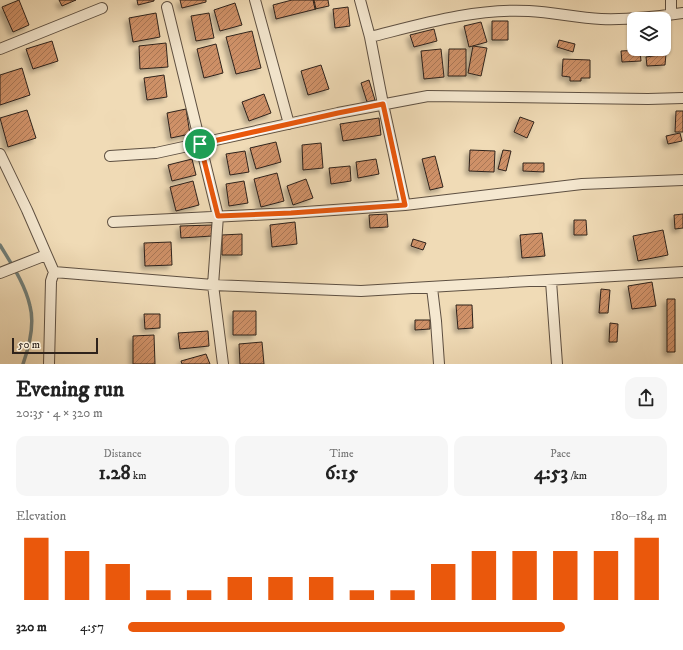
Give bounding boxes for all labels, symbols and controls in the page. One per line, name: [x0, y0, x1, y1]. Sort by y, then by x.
map controls: [627, 12, 671, 56]
button: layers: [627, 12, 671, 56]
pin: [183, 127, 217, 161]
icon: arrive: [189, 133, 211, 155]
scale bar: [12, 336, 98, 355]
text: 50 m: [18, 338, 40, 352]
text: Evening run: [16, 376, 124, 403]
button: share: [625, 377, 667, 419]
text: 20:35 · 4 × 320 m: [16, 405, 103, 421]
text: Distance: [104, 447, 141, 461]
text: Time: [330, 447, 353, 461]
text: Pace: [550, 447, 571, 461]
text: 1.28: [99, 461, 130, 486]
text: 6:15: [325, 461, 358, 486]
text: 4:53: [534, 461, 568, 486]
text: km: [130, 469, 147, 483]
text: /km: [568, 469, 587, 483]
text: Elevation: [16, 508, 66, 524]
text: 180–184 m: [611, 508, 667, 524]
text: 320 m: [16, 619, 47, 635]
text: 4:57: [80, 619, 104, 635]

